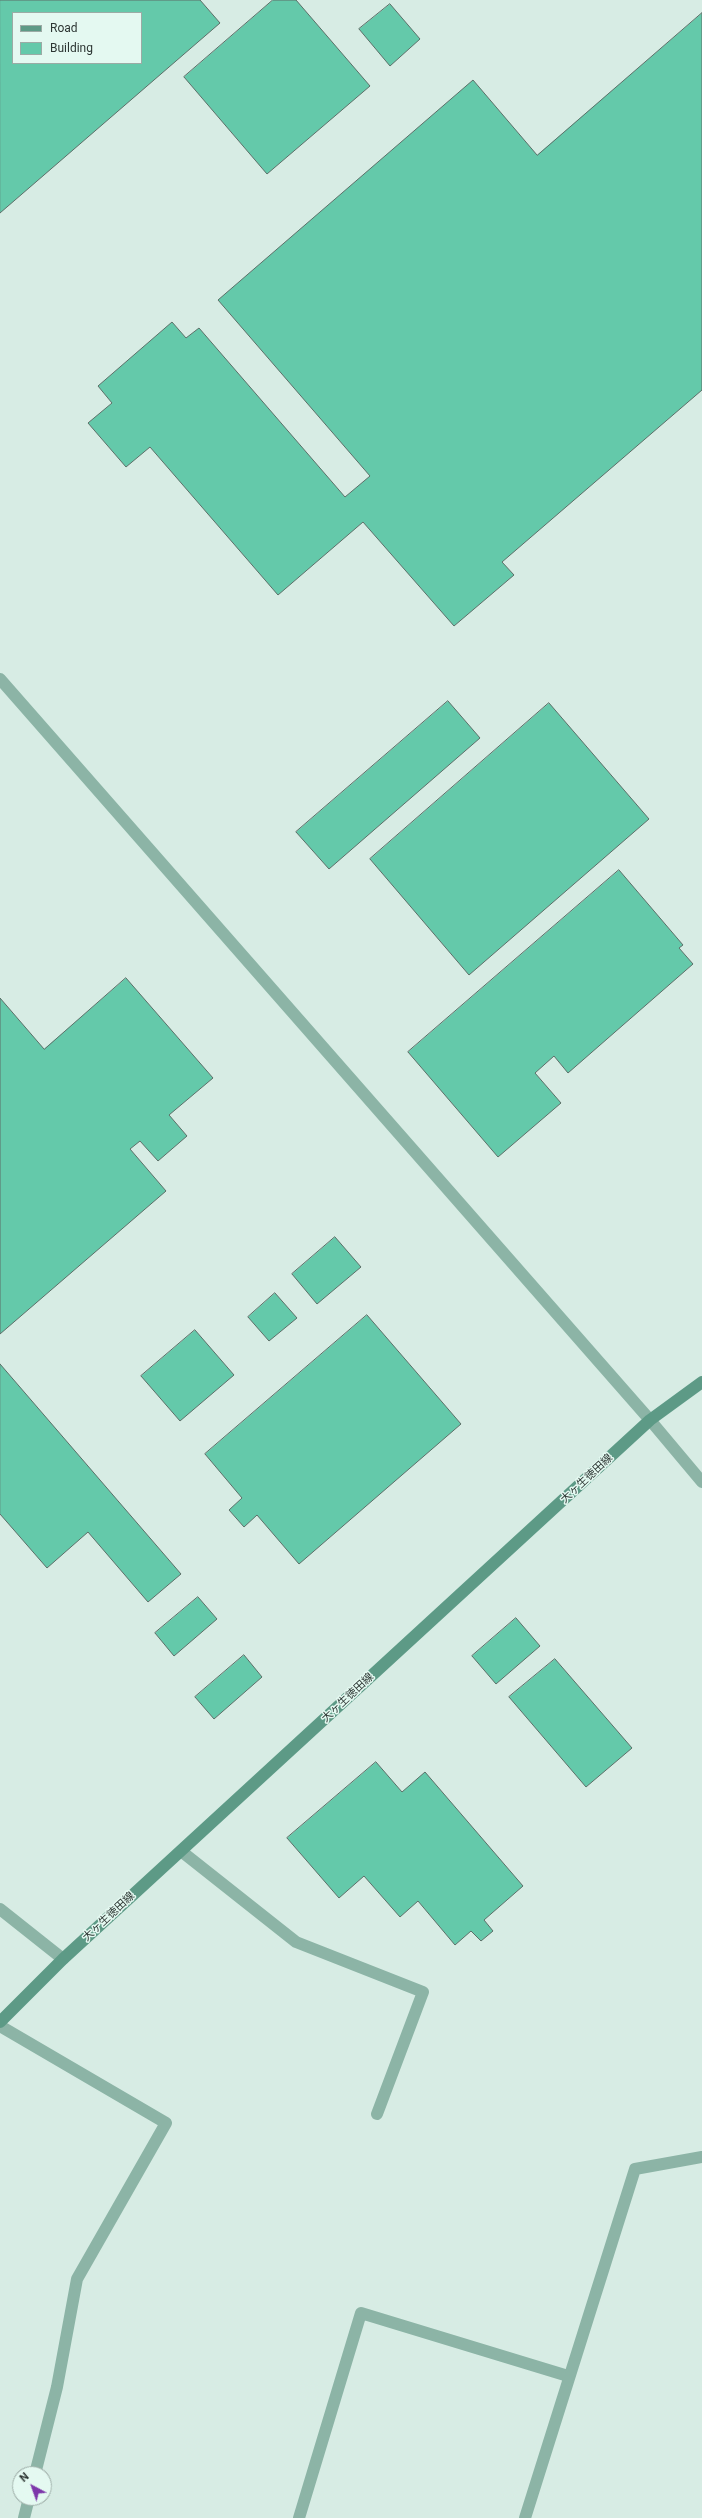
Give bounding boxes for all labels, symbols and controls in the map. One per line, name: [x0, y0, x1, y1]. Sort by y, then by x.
legend: [12, 12, 142, 64]
text: Road: [50, 21, 78, 35]
text: Building: [50, 41, 93, 55]
street label: 大ヶ生徳田線: [558, 1452, 616, 1506]
street label: 大ヶ生徳田線: [319, 1671, 377, 1725]
street label: 大ヶ生徳田線: [80, 1890, 138, 1944]
north arrow: [12, 2466, 52, 2506]
text: N: [17, 2470, 32, 2485]

